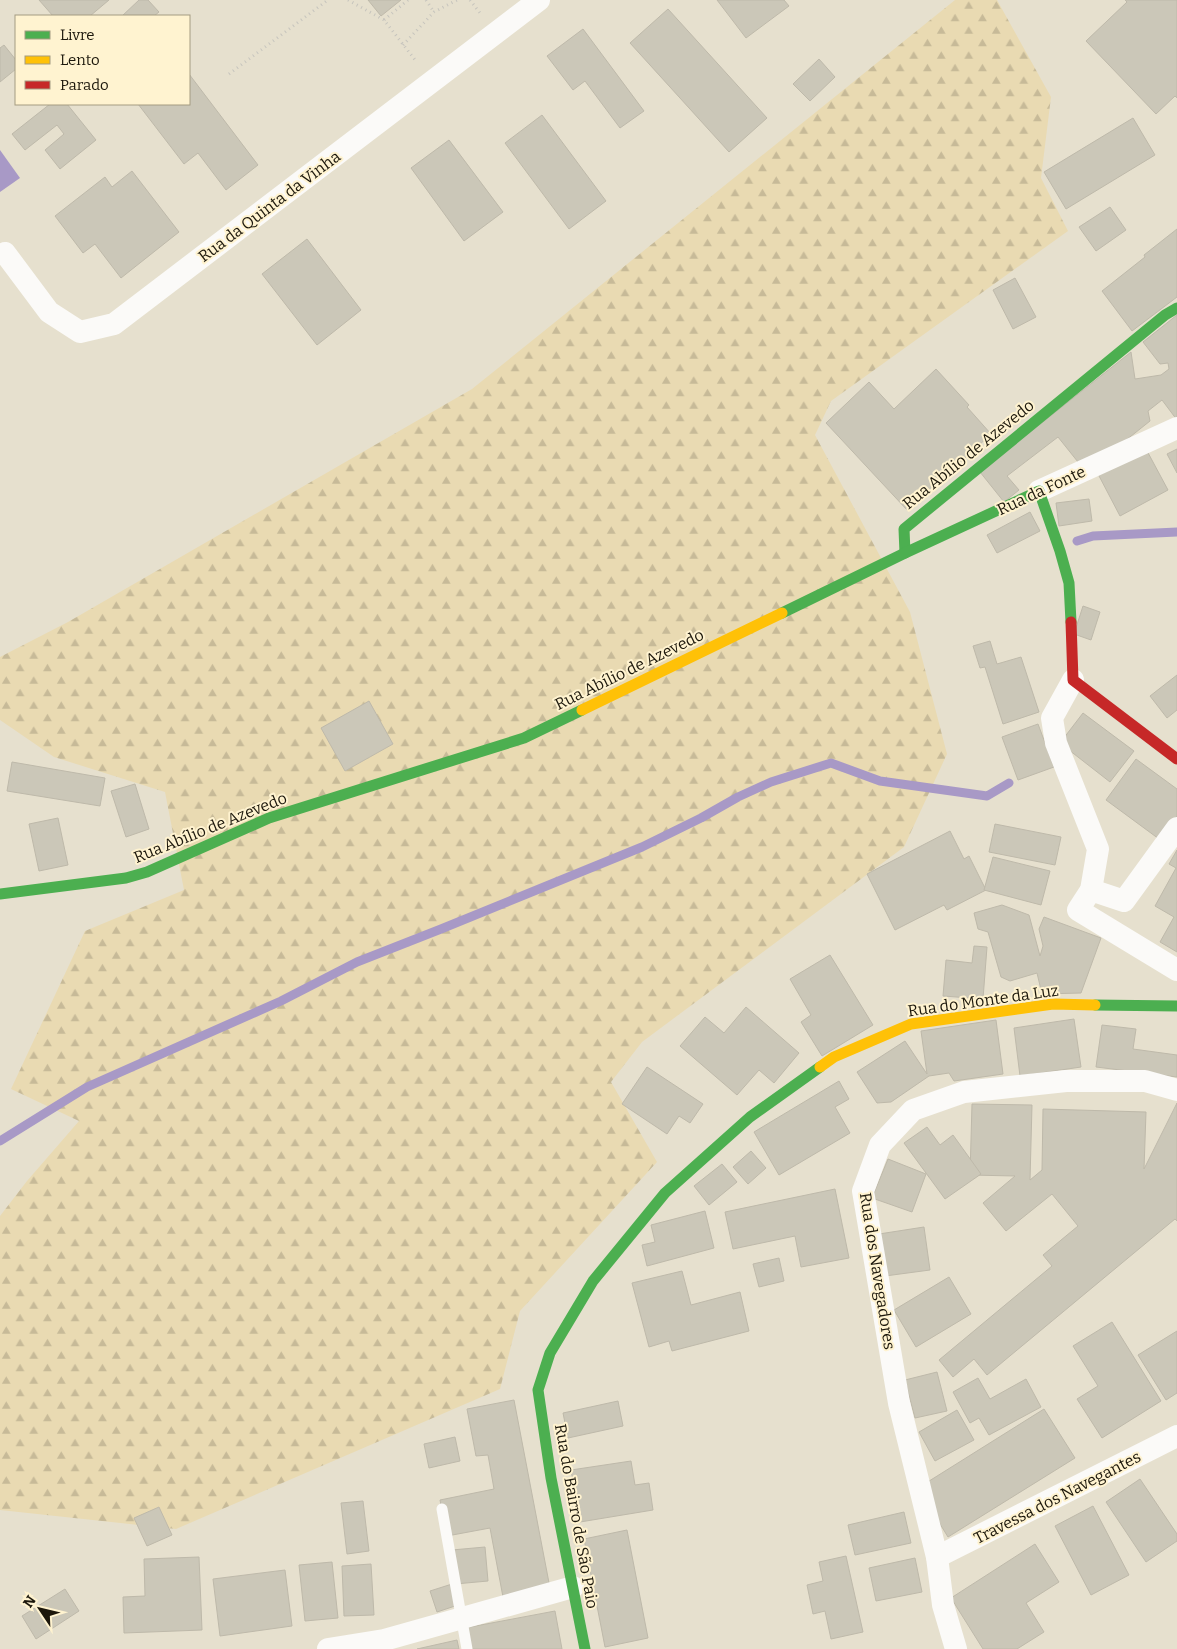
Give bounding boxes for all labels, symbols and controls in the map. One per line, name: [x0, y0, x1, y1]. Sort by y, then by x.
legend: [15, 15, 190, 105]
text: Livre: [60, 26, 95, 44]
text: Lento: [60, 51, 100, 69]
text: Parado: [60, 76, 109, 94]
street label: Rua da Quinta da Vinha: [195, 147, 344, 266]
street label: Rua Abílio de Azevedo: [899, 396, 1038, 513]
street label: Rua da Fonte: [994, 462, 1088, 519]
street label: Rua Abílio de Azevedo: [552, 625, 707, 714]
street label: Rua Abílio de Azevedo: [131, 788, 289, 867]
street label: Rua do Monte da Luz: [906, 980, 1060, 1020]
street label: Rua dos Navegadores: [856, 1191, 899, 1351]
street label: Rua do Bairro de São Paio: [551, 1422, 602, 1610]
street label: Travessa dos Navegantes: [971, 1447, 1144, 1548]
north arrow: [15, 1584, 65, 1634]
text: N: [20, 1592, 40, 1611]

